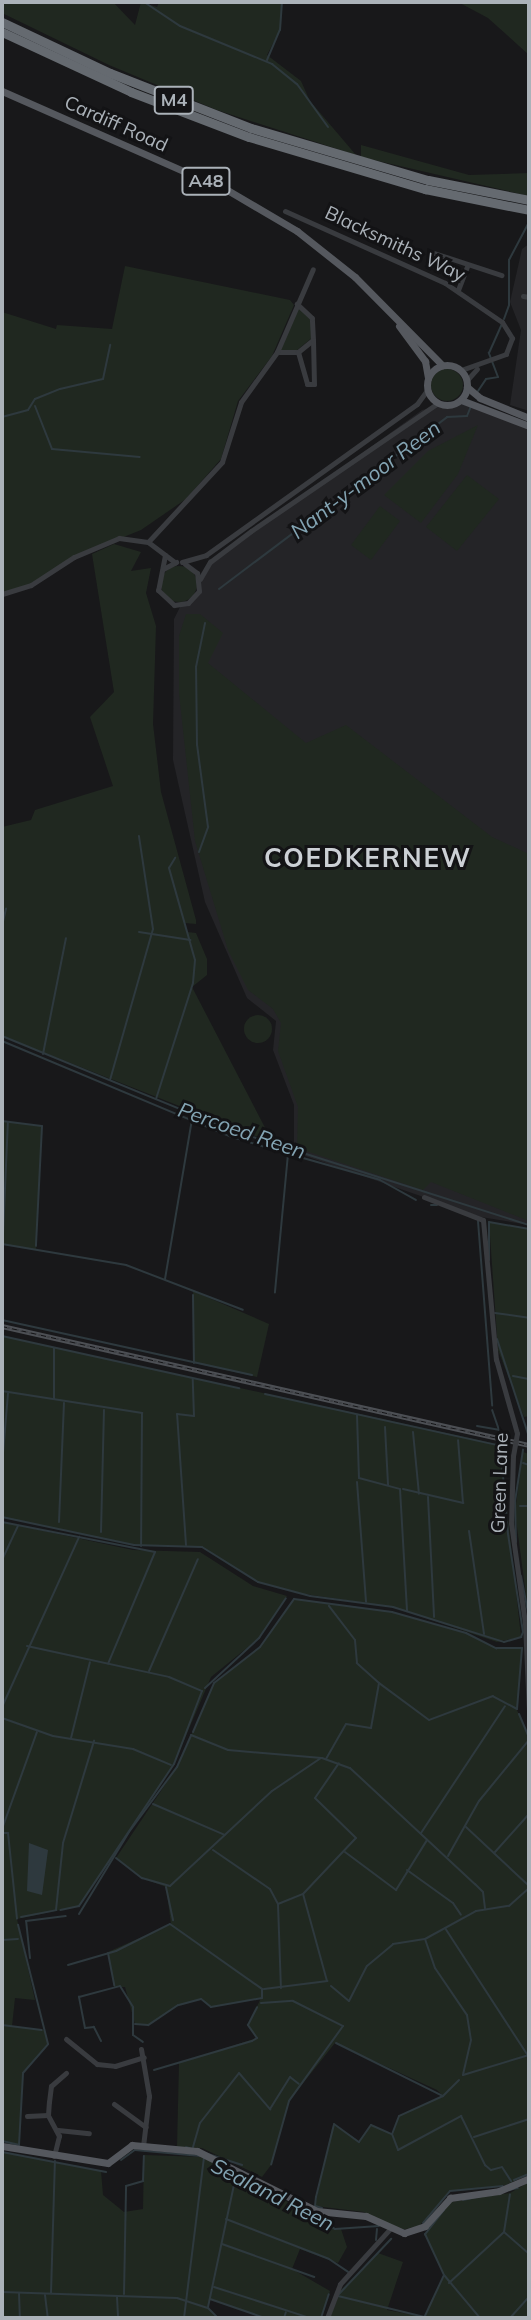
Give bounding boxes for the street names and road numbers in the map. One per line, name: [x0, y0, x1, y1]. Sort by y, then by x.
road number: M4: [153, 86, 195, 114]
street label: Cardiff Road: [61, 91, 171, 157]
road number: A48: [180, 166, 232, 196]
street label: Blacksmiths Way: [321, 202, 469, 286]
street label: Green Lane: [487, 1432, 513, 1534]

